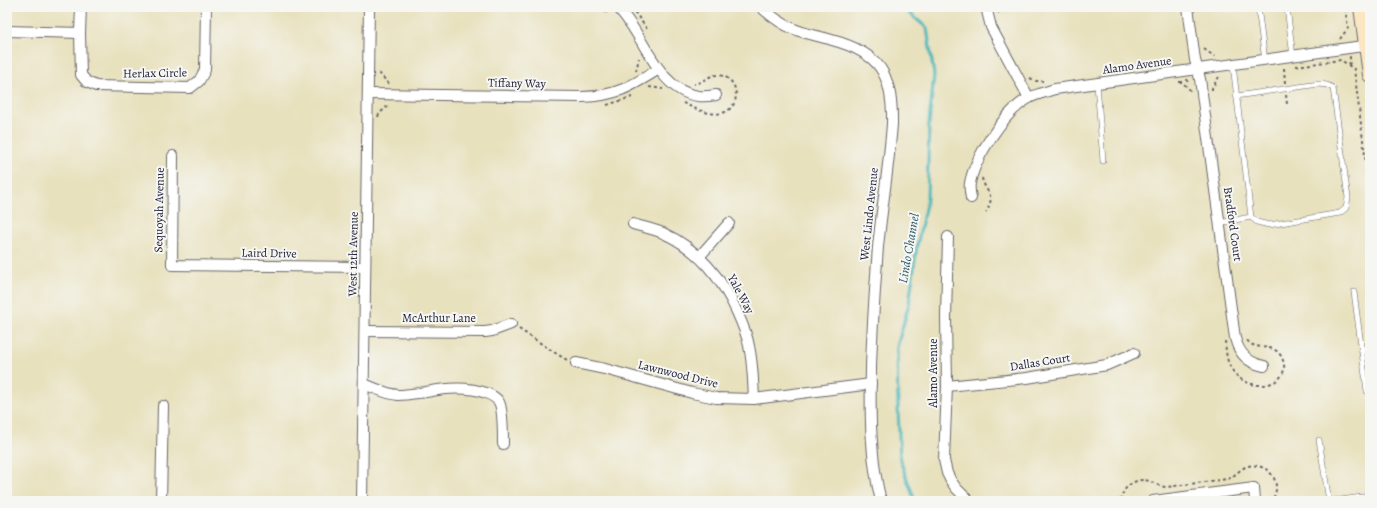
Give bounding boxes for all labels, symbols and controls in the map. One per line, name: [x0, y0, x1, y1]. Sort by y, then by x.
street label: Alamo Avenue: [1101, 52, 1172, 78]
street label: Herlax Circle: [123, 64, 187, 82]
street label: Tiffany Way: [488, 74, 547, 92]
street label: Sequoyah Avenue: [150, 167, 168, 253]
street label: West Lindo Avenue: [856, 167, 882, 262]
street label: Bradford Court: [1220, 186, 1246, 262]
street label: West 12th Avenue: [344, 211, 362, 298]
water label: Lindo Channel: [894, 211, 923, 284]
street label: Laird Drive: [241, 245, 297, 261]
street label: Yale Way: [723, 270, 758, 317]
street label: McArthur Lane: [402, 310, 476, 326]
street label: Alamo Avenue: [925, 338, 941, 409]
street label: Dallas Court: [1009, 349, 1071, 375]
street label: Lawnwood Drive: [636, 356, 720, 392]

